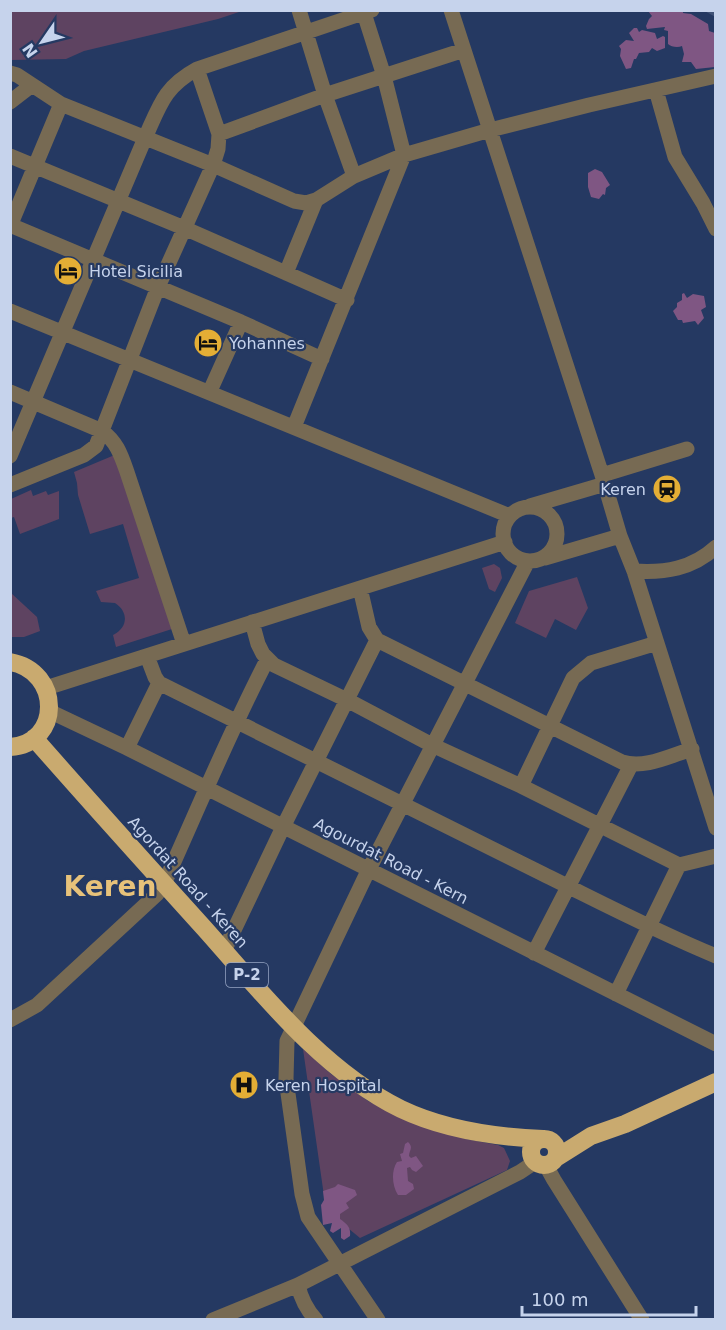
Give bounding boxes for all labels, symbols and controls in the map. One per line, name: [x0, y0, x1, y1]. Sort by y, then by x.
north arrow: [12, 12, 72, 72]
text: N: [19, 39, 42, 61]
hotel icon: Hotel Sicilia: [52, 255, 84, 287]
place label: Hotel Sicilia: [89, 262, 183, 281]
hotel icon: Yohannes: [192, 327, 224, 359]
place label: Yohannes: [228, 334, 305, 353]
station icon: Keren: [651, 473, 683, 505]
place label: Keren: [600, 480, 646, 499]
street label: Agordat Road - Keren: [124, 812, 252, 952]
street label: Agourdat Road - Kern: [311, 814, 471, 908]
district label: Keren: [64, 870, 156, 903]
road number: P-2: [226, 963, 268, 987]
hospital icon: Keren Hospital: [228, 1069, 260, 1101]
place label: Keren Hospital: [265, 1076, 381, 1095]
scale bar: [522, 1279, 696, 1317]
text: 100 m: [531, 1289, 589, 1310]

